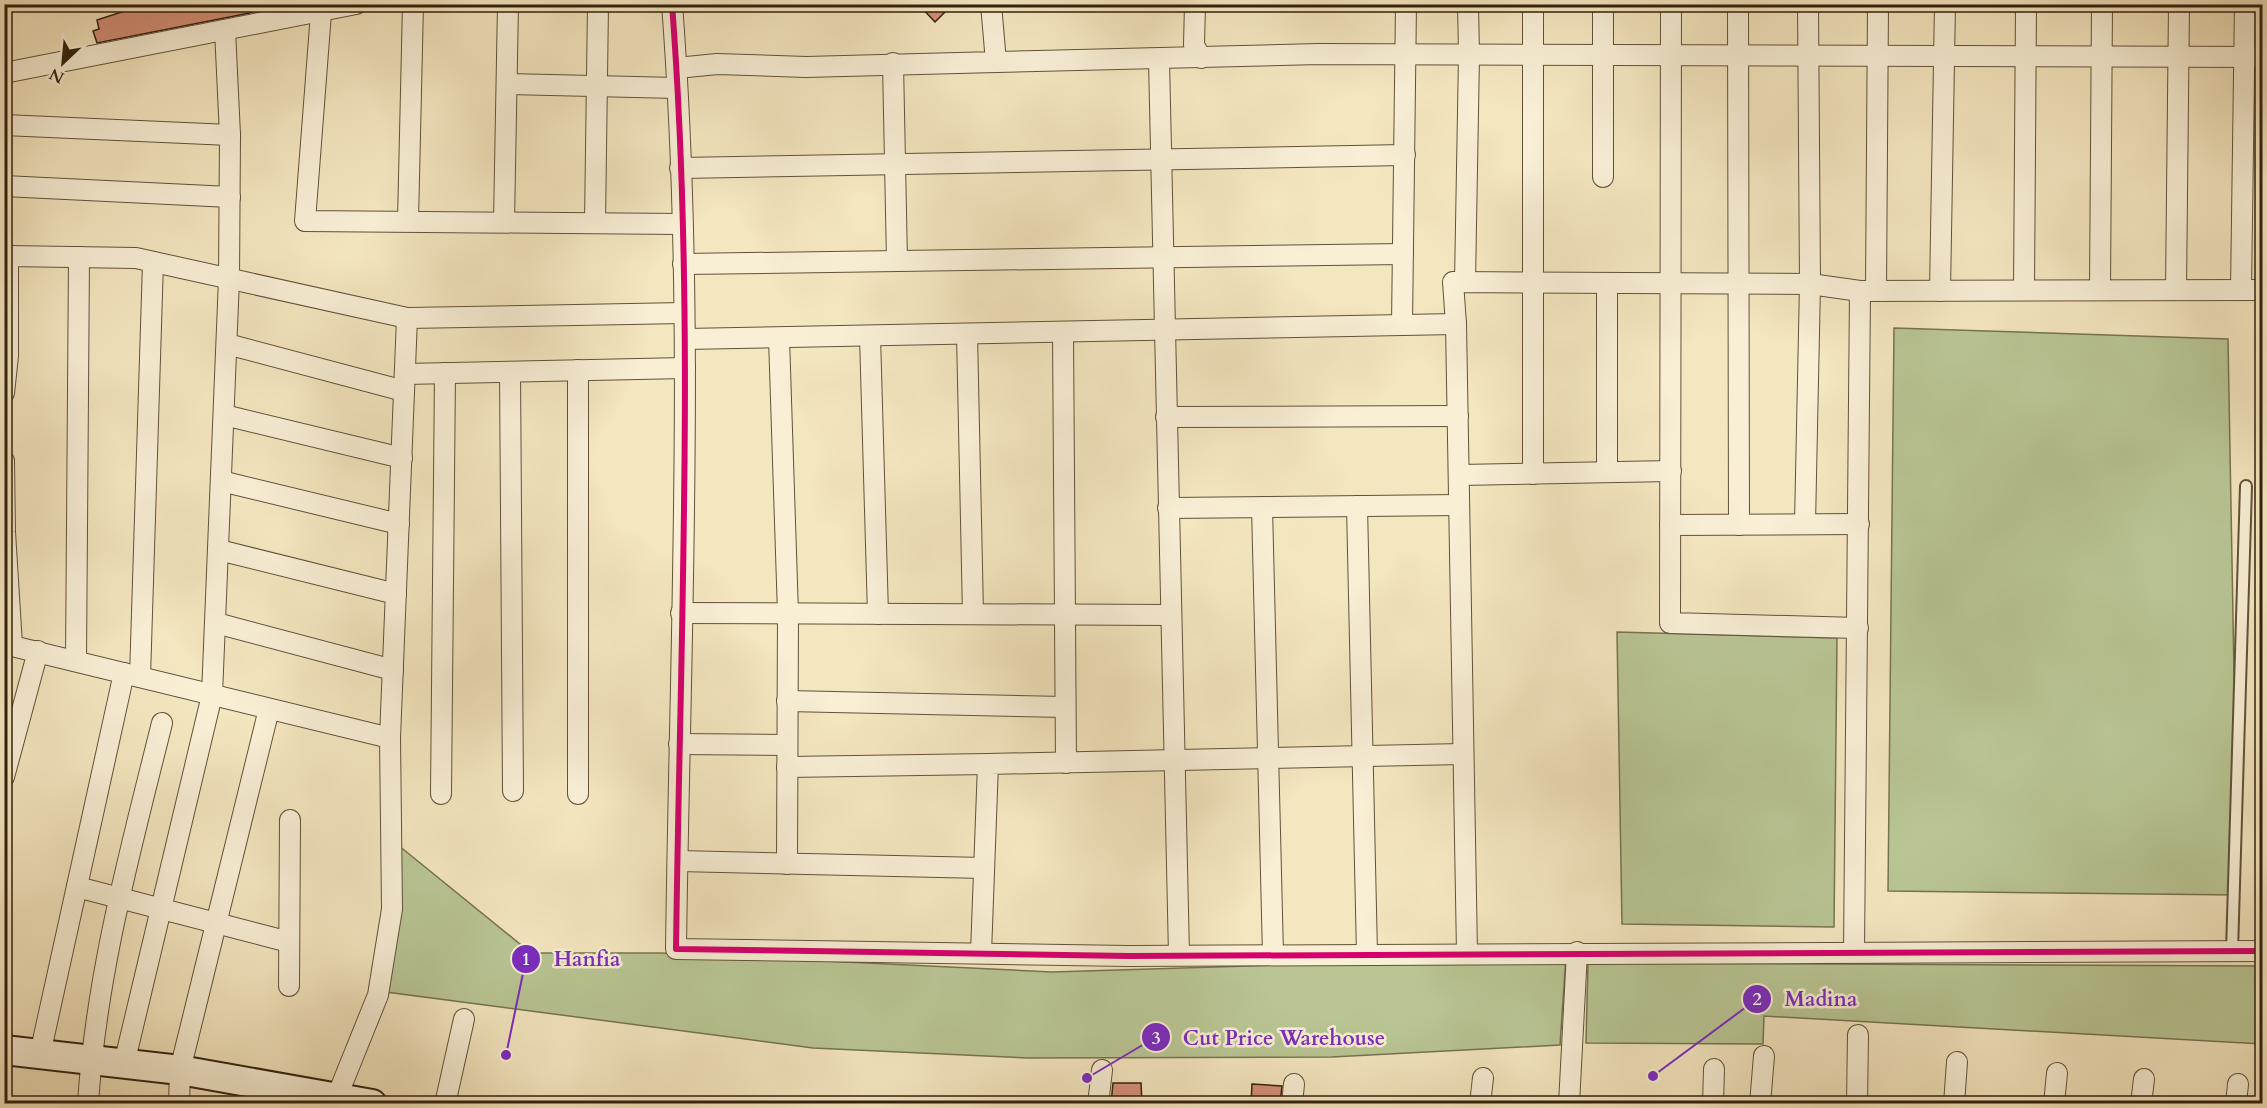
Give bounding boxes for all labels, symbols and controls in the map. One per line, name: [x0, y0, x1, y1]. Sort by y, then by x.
north arrow: [33, 33, 93, 93]
text: N: [46, 63, 68, 89]
callout: Hanfia: [511, 939, 632, 978]
text: Hanfia: [554, 945, 621, 974]
text: 1: [521, 947, 531, 972]
callout: Madina: [1742, 980, 1869, 1019]
text: Madina: [1785, 985, 1858, 1014]
text: 2: [1752, 987, 1762, 1012]
callout: Cut Price Warehouse: [1141, 1018, 1398, 1057]
text: Cut Price Warehouse: [1183, 1024, 1385, 1053]
text: 3: [1151, 1026, 1161, 1051]

